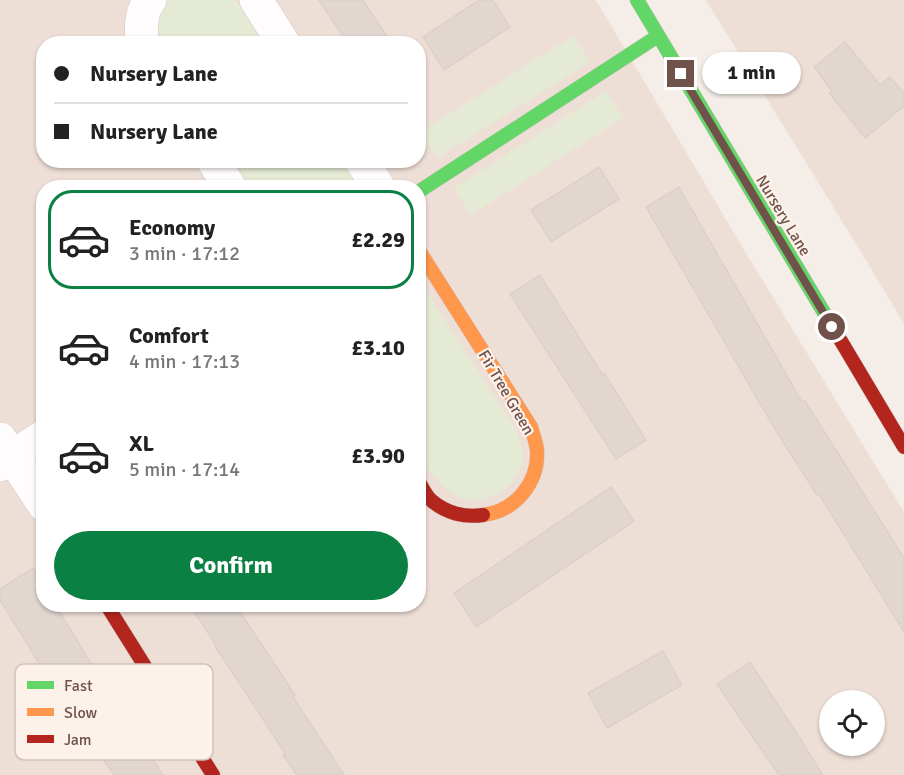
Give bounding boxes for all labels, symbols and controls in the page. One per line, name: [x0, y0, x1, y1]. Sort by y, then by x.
callout: 1 min: [702, 53, 801, 95]
text: Nursery Lane: [90, 60, 218, 87]
route end: [667, 60, 694, 87]
text: 1 min: [727, 60, 776, 85]
text: Nursery Lane: [90, 118, 218, 145]
street label: Nursery Lane: [751, 171, 815, 260]
icon: car: [57, 213, 111, 267]
text: Economy: [129, 214, 215, 241]
text: £2.29: [351, 226, 405, 253]
text: 3 min · 17:12: [129, 241, 240, 266]
route start: [818, 313, 845, 340]
icon: car: [57, 321, 111, 375]
text: Comfort: [129, 322, 209, 349]
text: £3.10: [351, 334, 405, 361]
street label: Fir Tree Green: [474, 346, 539, 439]
text: 4 min · 17:13: [129, 349, 240, 374]
icon: car: [57, 429, 111, 483]
text: XL: [129, 430, 154, 457]
text: £3.90: [351, 442, 405, 469]
text: 5 min · 17:14: [129, 457, 240, 482]
button: Confirm: [54, 531, 408, 600]
legend: [15, 664, 213, 760]
text: Fast: [64, 676, 93, 696]
map controls: [819, 690, 885, 756]
button: locate: [819, 690, 885, 756]
text: Slow: [64, 703, 98, 723]
text: Jam: [64, 730, 92, 750]

